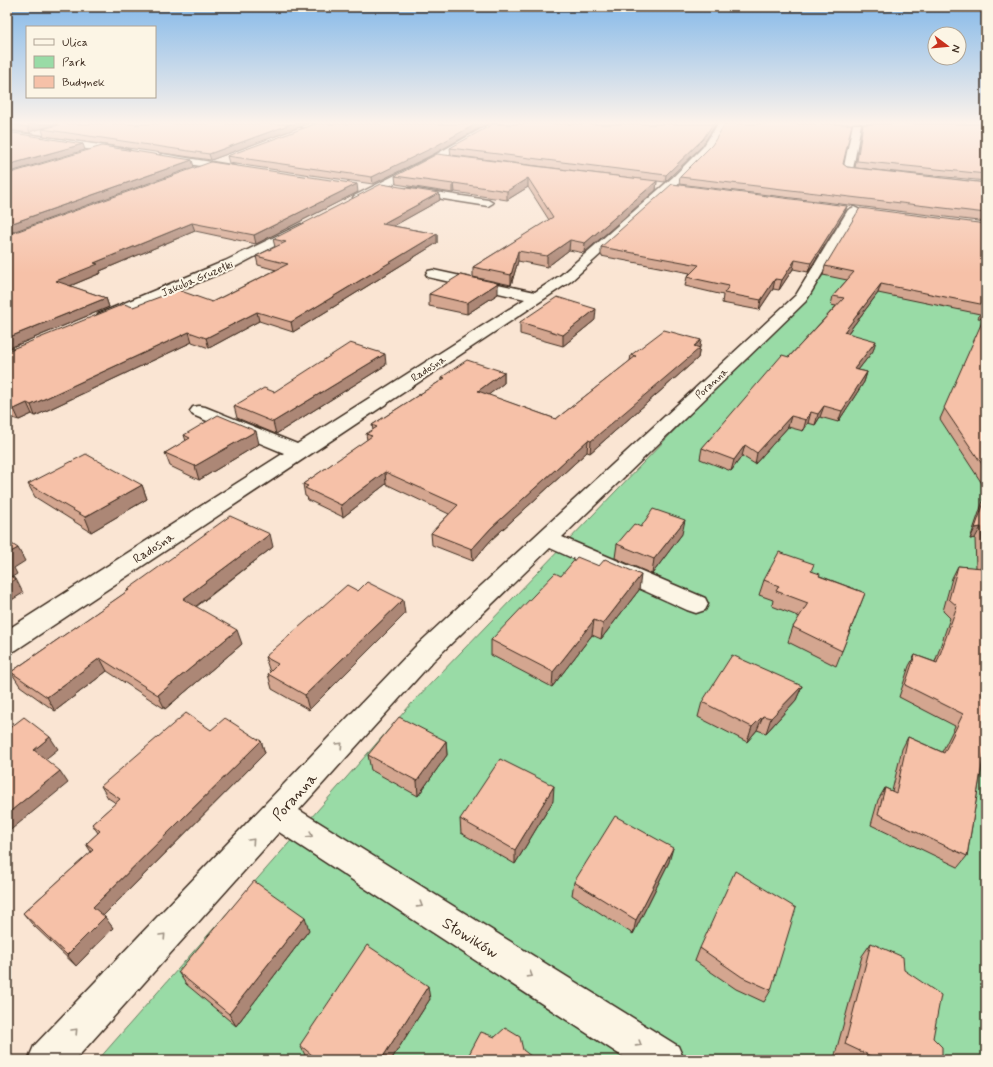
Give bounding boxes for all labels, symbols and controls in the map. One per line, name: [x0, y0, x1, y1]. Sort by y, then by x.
legend: [26, 26, 156, 98]
north arrow: [927, 26, 967, 66]
text: Ulica: [62, 35, 88, 51]
text: N: [948, 43, 963, 54]
text: Park: [62, 55, 86, 71]
text: Budynek: [62, 75, 105, 91]
street label: Jakuba Gruzełki: [159, 257, 236, 300]
street label: Radosna: [408, 352, 449, 385]
street label: Poranna: [692, 365, 731, 402]
street label: Radosna: [130, 529, 178, 568]
one-way arrow: [335, 743, 342, 750]
street label: Poranna: [268, 768, 323, 826]
one-way arrow: [306, 830, 313, 837]
one-way arrow: [247, 838, 255, 846]
one-way arrow: [416, 900, 423, 907]
street label: Słowików: [438, 913, 502, 964]
one-way arrow: [159, 933, 166, 941]
one-way arrow: [526, 970, 533, 977]
one-way arrow: [70, 1029, 77, 1036]
one-way arrow: [635, 1040, 642, 1047]

